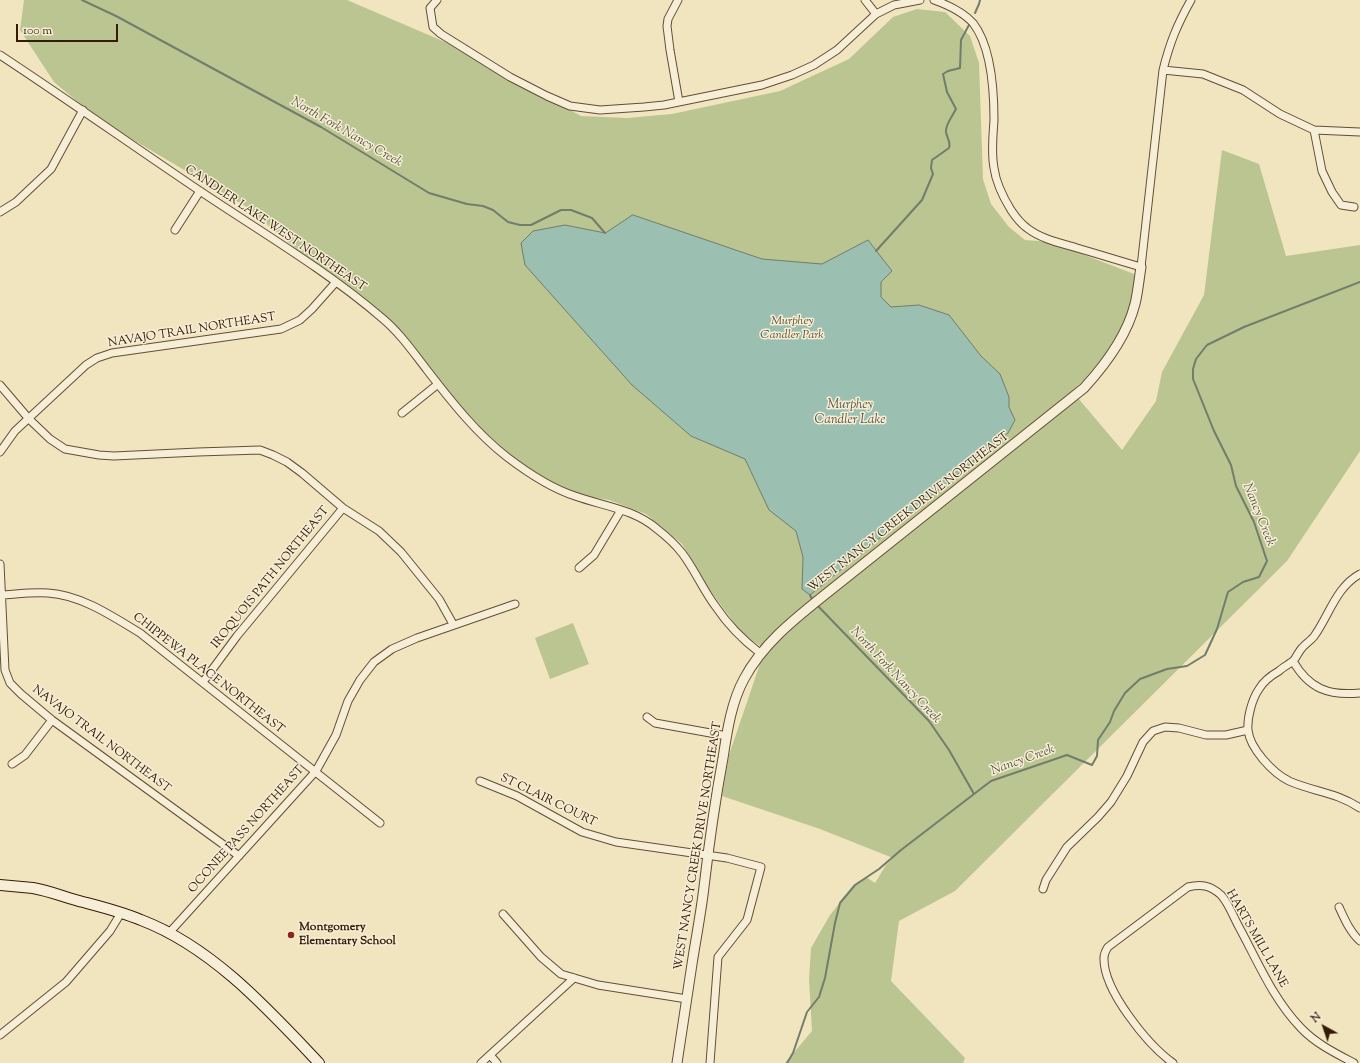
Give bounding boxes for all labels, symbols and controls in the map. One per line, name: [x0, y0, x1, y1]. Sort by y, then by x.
scale bar: [18, 16, 120, 42]
text: 100 m: [23, 22, 52, 40]
water label: North Fork Nancy Creek: [288, 95, 404, 171]
street label: CANDLER LAKE WEST NORTHEAST: [182, 163, 368, 295]
street label: NAVAJO TRAIL NORTHEAST: [107, 311, 277, 351]
park label: Murphey Candler Park: [760, 315, 824, 343]
water label: Murphey Candler Lake: [815, 398, 885, 429]
street label: WEST NANCY CREEK DRIVE NORTHEAST: [805, 430, 1013, 596]
water label: Nancy Creek: [1238, 481, 1278, 549]
street label: IROQUOIS PATH NORTHEAST: [209, 504, 333, 652]
street label: CHIPPEWA PLACE NORTHEAST: [129, 610, 287, 738]
water label: North Fork Nancy Creek: [846, 625, 944, 727]
street label: NAVAJO TRAIL NORTHEAST: [29, 683, 173, 797]
street label: WEST NANCY CREEK DRIVE NORTHEAST: [672, 721, 726, 971]
water label: Nancy Creek: [989, 742, 1057, 780]
street label: OCONEE PASS NORTHEAST: [186, 763, 308, 897]
street label: ST CLAIR COURT: [497, 771, 599, 831]
street label: HARTS MILL LANE: [1222, 887, 1290, 991]
place label: Montgomery Elementary School: [299, 921, 396, 949]
marker: Montgomery Elementary School: [286, 930, 296, 940]
north arrow: [1304, 1007, 1344, 1047]
text: N: [1308, 1009, 1325, 1027]

